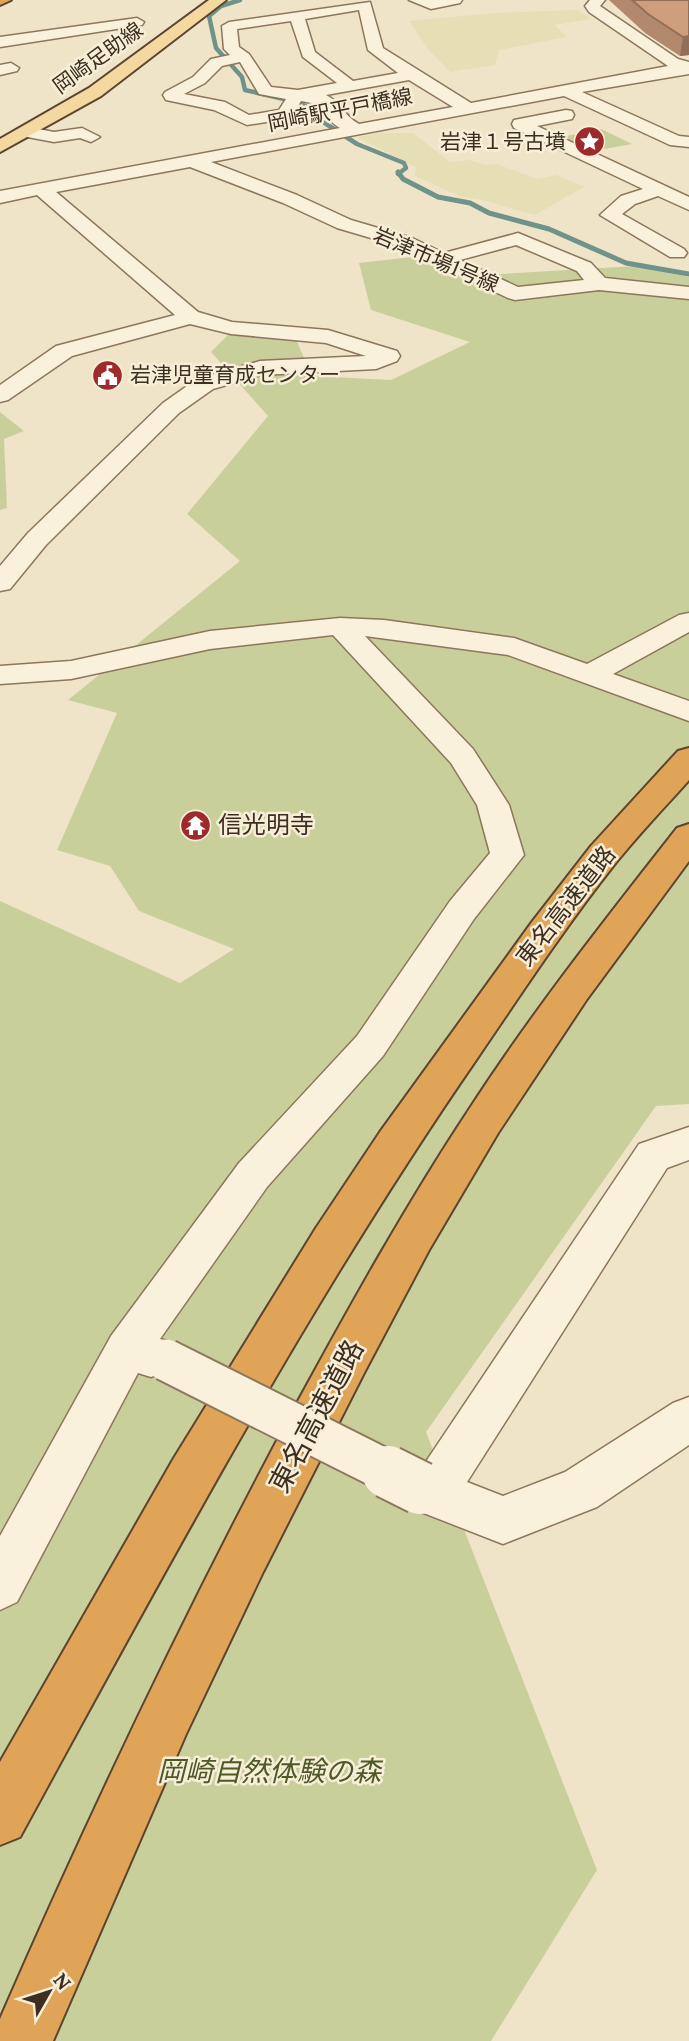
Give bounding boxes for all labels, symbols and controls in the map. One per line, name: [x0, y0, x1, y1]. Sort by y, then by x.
street label: 岡崎足助線: [47, 16, 148, 99]
street label: 岡崎駅平戸橋線: [265, 82, 415, 137]
place icon: 岩津１号古墳: [572, 125, 606, 159]
place label: 岩津１号古墳: [440, 128, 566, 155]
street label: 岩津市場1号線: [369, 221, 503, 298]
public building icon: 岩津児童育成センター: [90, 358, 124, 392]
place label: 岩津児童育成センター: [130, 361, 340, 388]
temple icon: 信光明寺: [178, 808, 212, 842]
place label: 信光明寺: [218, 809, 314, 840]
street label: 東名高速道路: [509, 839, 622, 972]
street label: 東名高速道路: [261, 1333, 371, 1499]
park label: 岡崎自然体験の森: [157, 1753, 384, 1789]
north arrow: [14, 1957, 84, 2027]
text: N: [48, 1968, 76, 1995]

